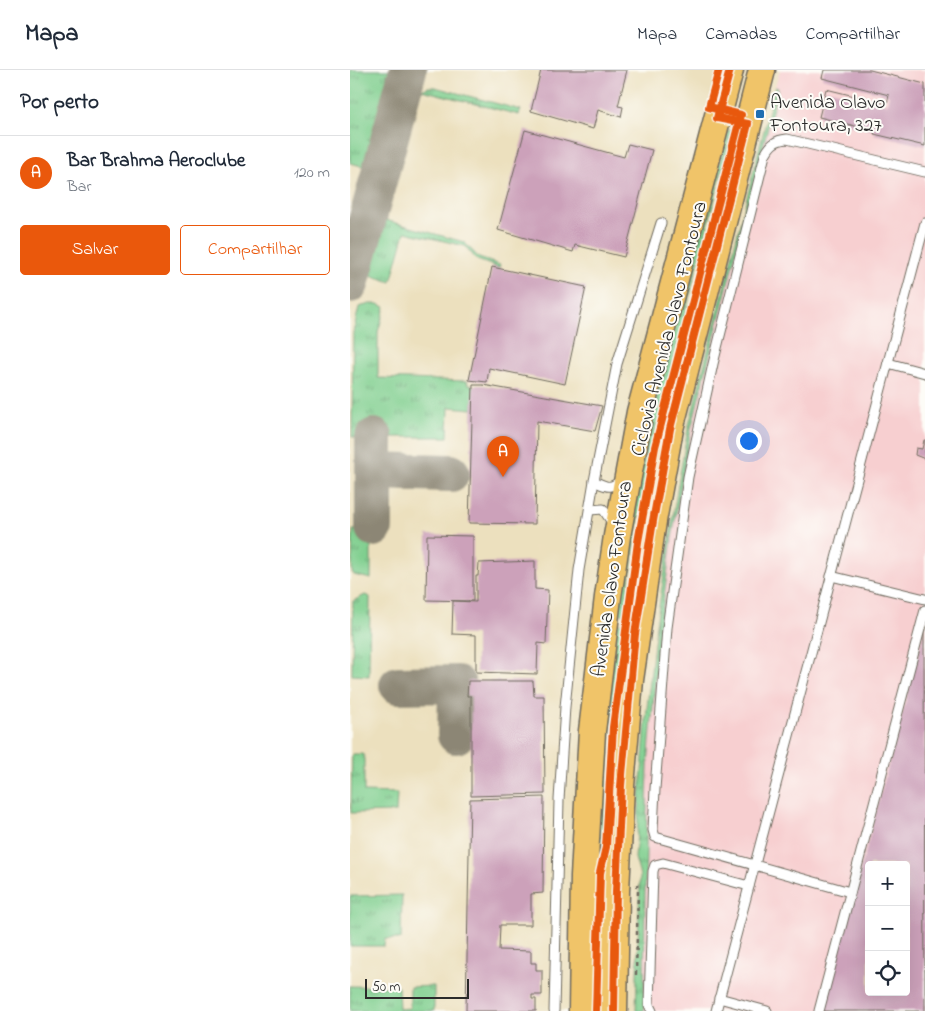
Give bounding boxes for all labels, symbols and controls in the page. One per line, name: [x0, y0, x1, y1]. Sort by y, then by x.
text: Mapa: [25, 17, 79, 52]
text: Mapa: [637, 22, 677, 48]
text: Camadas: [705, 22, 778, 48]
text: Compartilhar: [806, 22, 900, 48]
text: Por perto: [20, 88, 99, 118]
place label: Avenida Olavo Fontoura, 327: [769, 89, 886, 141]
marker: Avenida Olavo Fontoura, 327: [754, 108, 766, 120]
text: Bar Brahma Aeroclube: [67, 148, 245, 175]
text: A: [31, 161, 41, 185]
text: 120 m: [294, 161, 330, 185]
text: Bar: [67, 175, 91, 199]
street label: Ciclovia Avenida Olavo Fontoura: [624, 198, 716, 460]
button: Salvar: [20, 225, 170, 275]
button: Compartilhar: [180, 225, 330, 275]
your location: [736, 428, 762, 454]
pin: A: [487, 436, 519, 477]
street label: Avenida Olavo Fontoura: [585, 479, 641, 679]
map controls: [865, 861, 910, 996]
button: +: [865, 861, 910, 906]
button: −: [865, 906, 910, 951]
button: locate: [865, 951, 910, 996]
scale bar: [365, 976, 469, 999]
text: 50 m: [372, 977, 400, 998]

